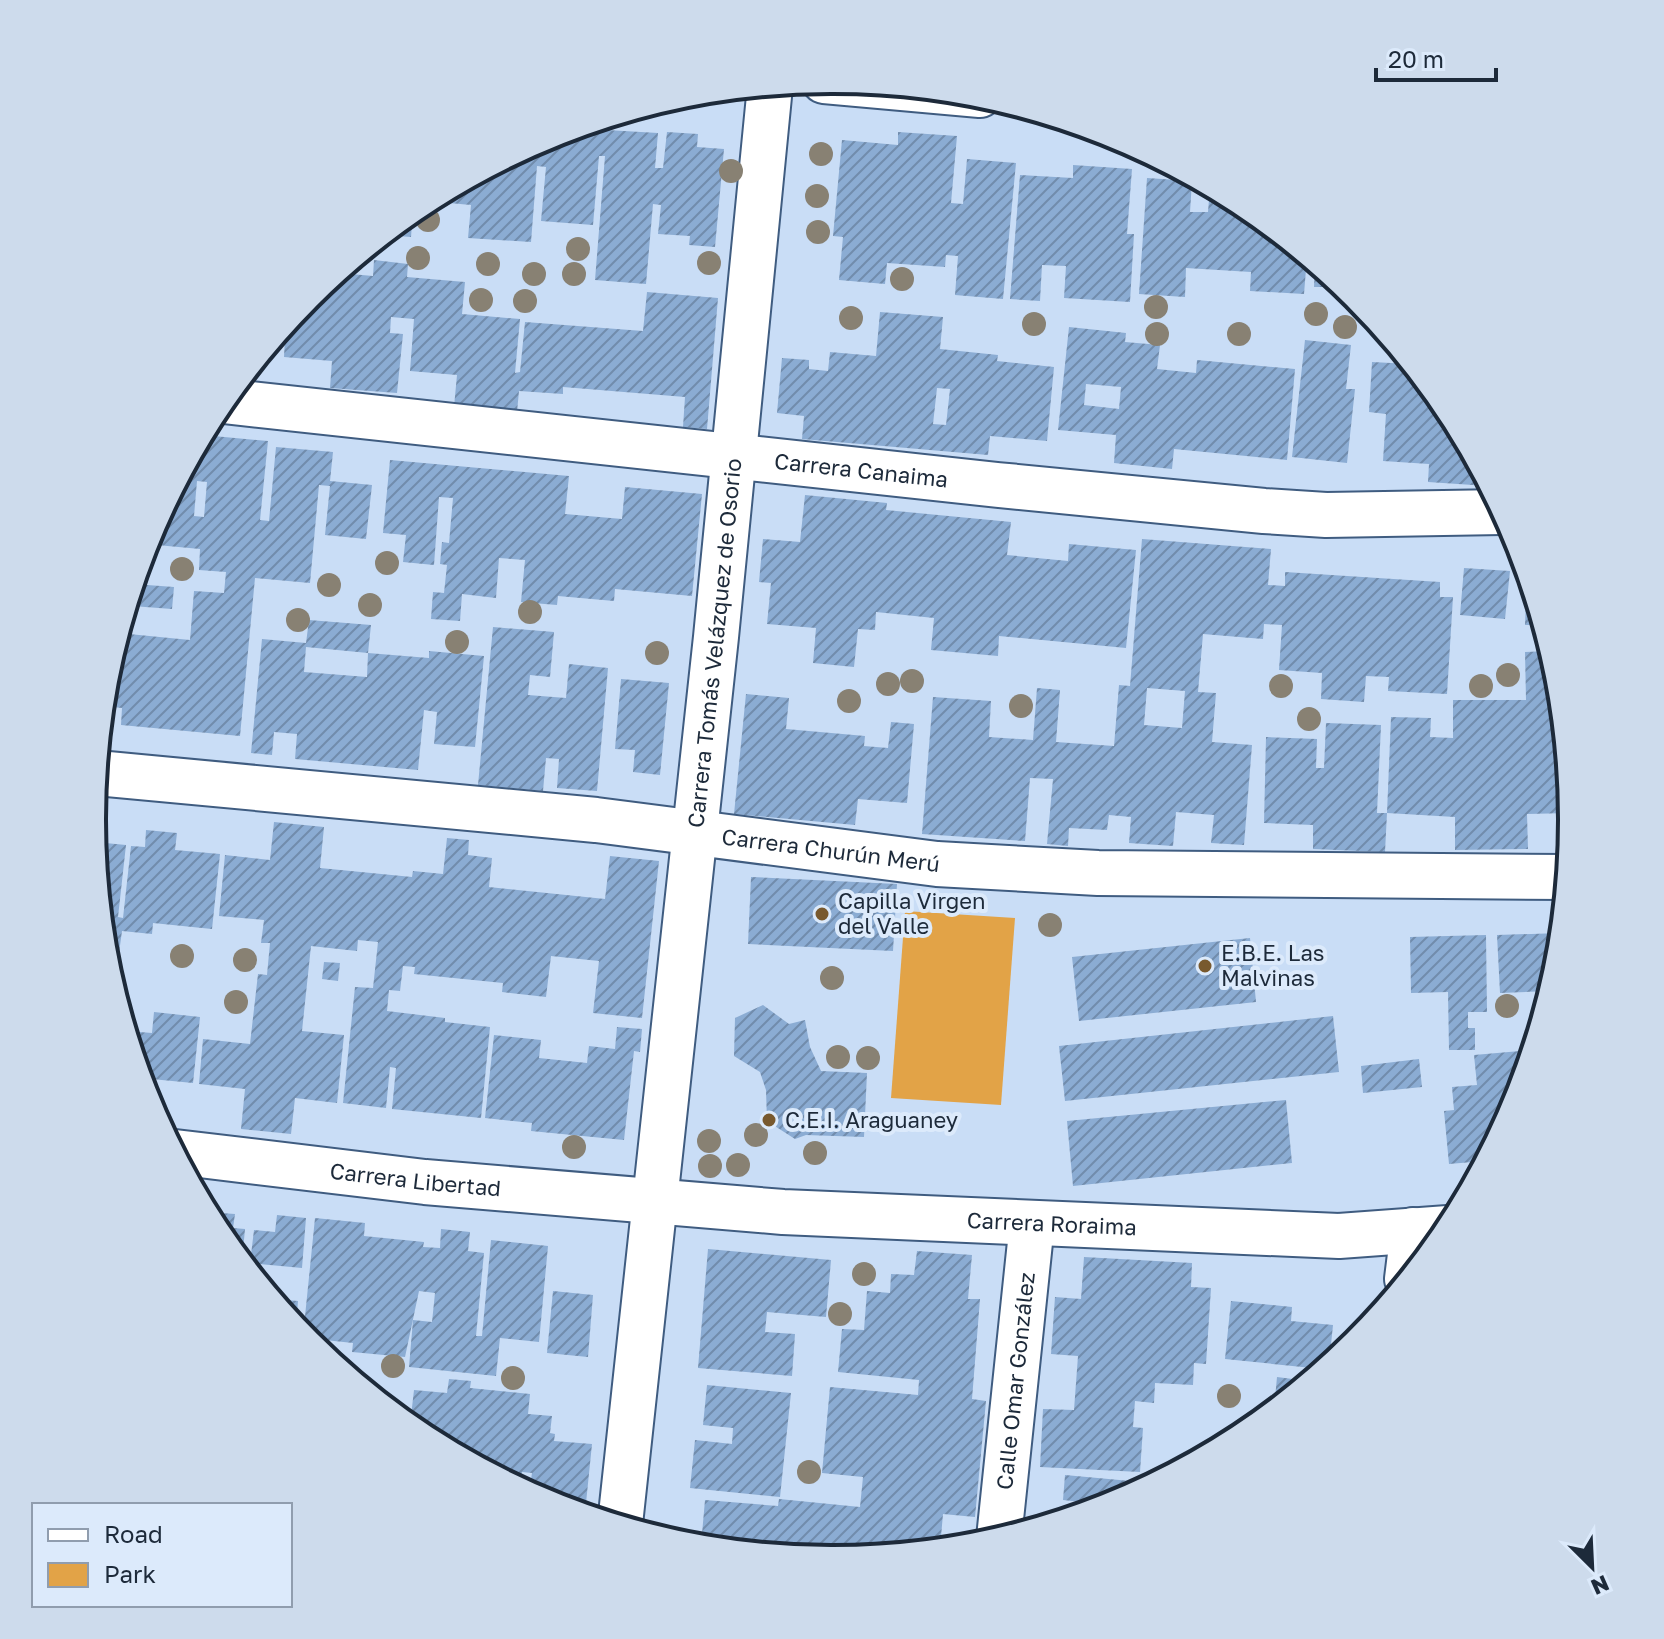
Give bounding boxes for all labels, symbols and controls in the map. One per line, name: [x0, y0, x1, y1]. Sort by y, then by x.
scale bar: [1376, 32, 1496, 82]
text: 20 m: [1388, 44, 1444, 73]
street label: Carrera Canaima: [773, 447, 950, 493]
street label: Carrera Tomás Velázquez de Osorio: [681, 457, 746, 829]
street label: Carrera Churún Merú: [720, 822, 942, 877]
place label: Capilla Virgen del Valle: [838, 887, 986, 939]
marker: Capilla Virgen del Valle: [813, 905, 831, 923]
place label: E.B.E. Las Malvinas: [1221, 939, 1325, 991]
marker: E.B.E. Las Malvinas: [1196, 957, 1214, 975]
place label: C.E.I. Araguaney: [785, 1106, 958, 1133]
marker: C.E.I. Araguaney: [760, 1111, 778, 1129]
street label: Carrera Libertad: [328, 1157, 502, 1201]
street label: Carrera Roraima: [966, 1206, 1137, 1240]
street label: Calle Omar González: [990, 1271, 1040, 1491]
legend: [32, 1503, 292, 1607]
text: Road: [104, 1519, 163, 1548]
north arrow: [1552, 1527, 1632, 1607]
text: Park: [104, 1559, 156, 1588]
text: N: [1587, 1570, 1613, 1601]

